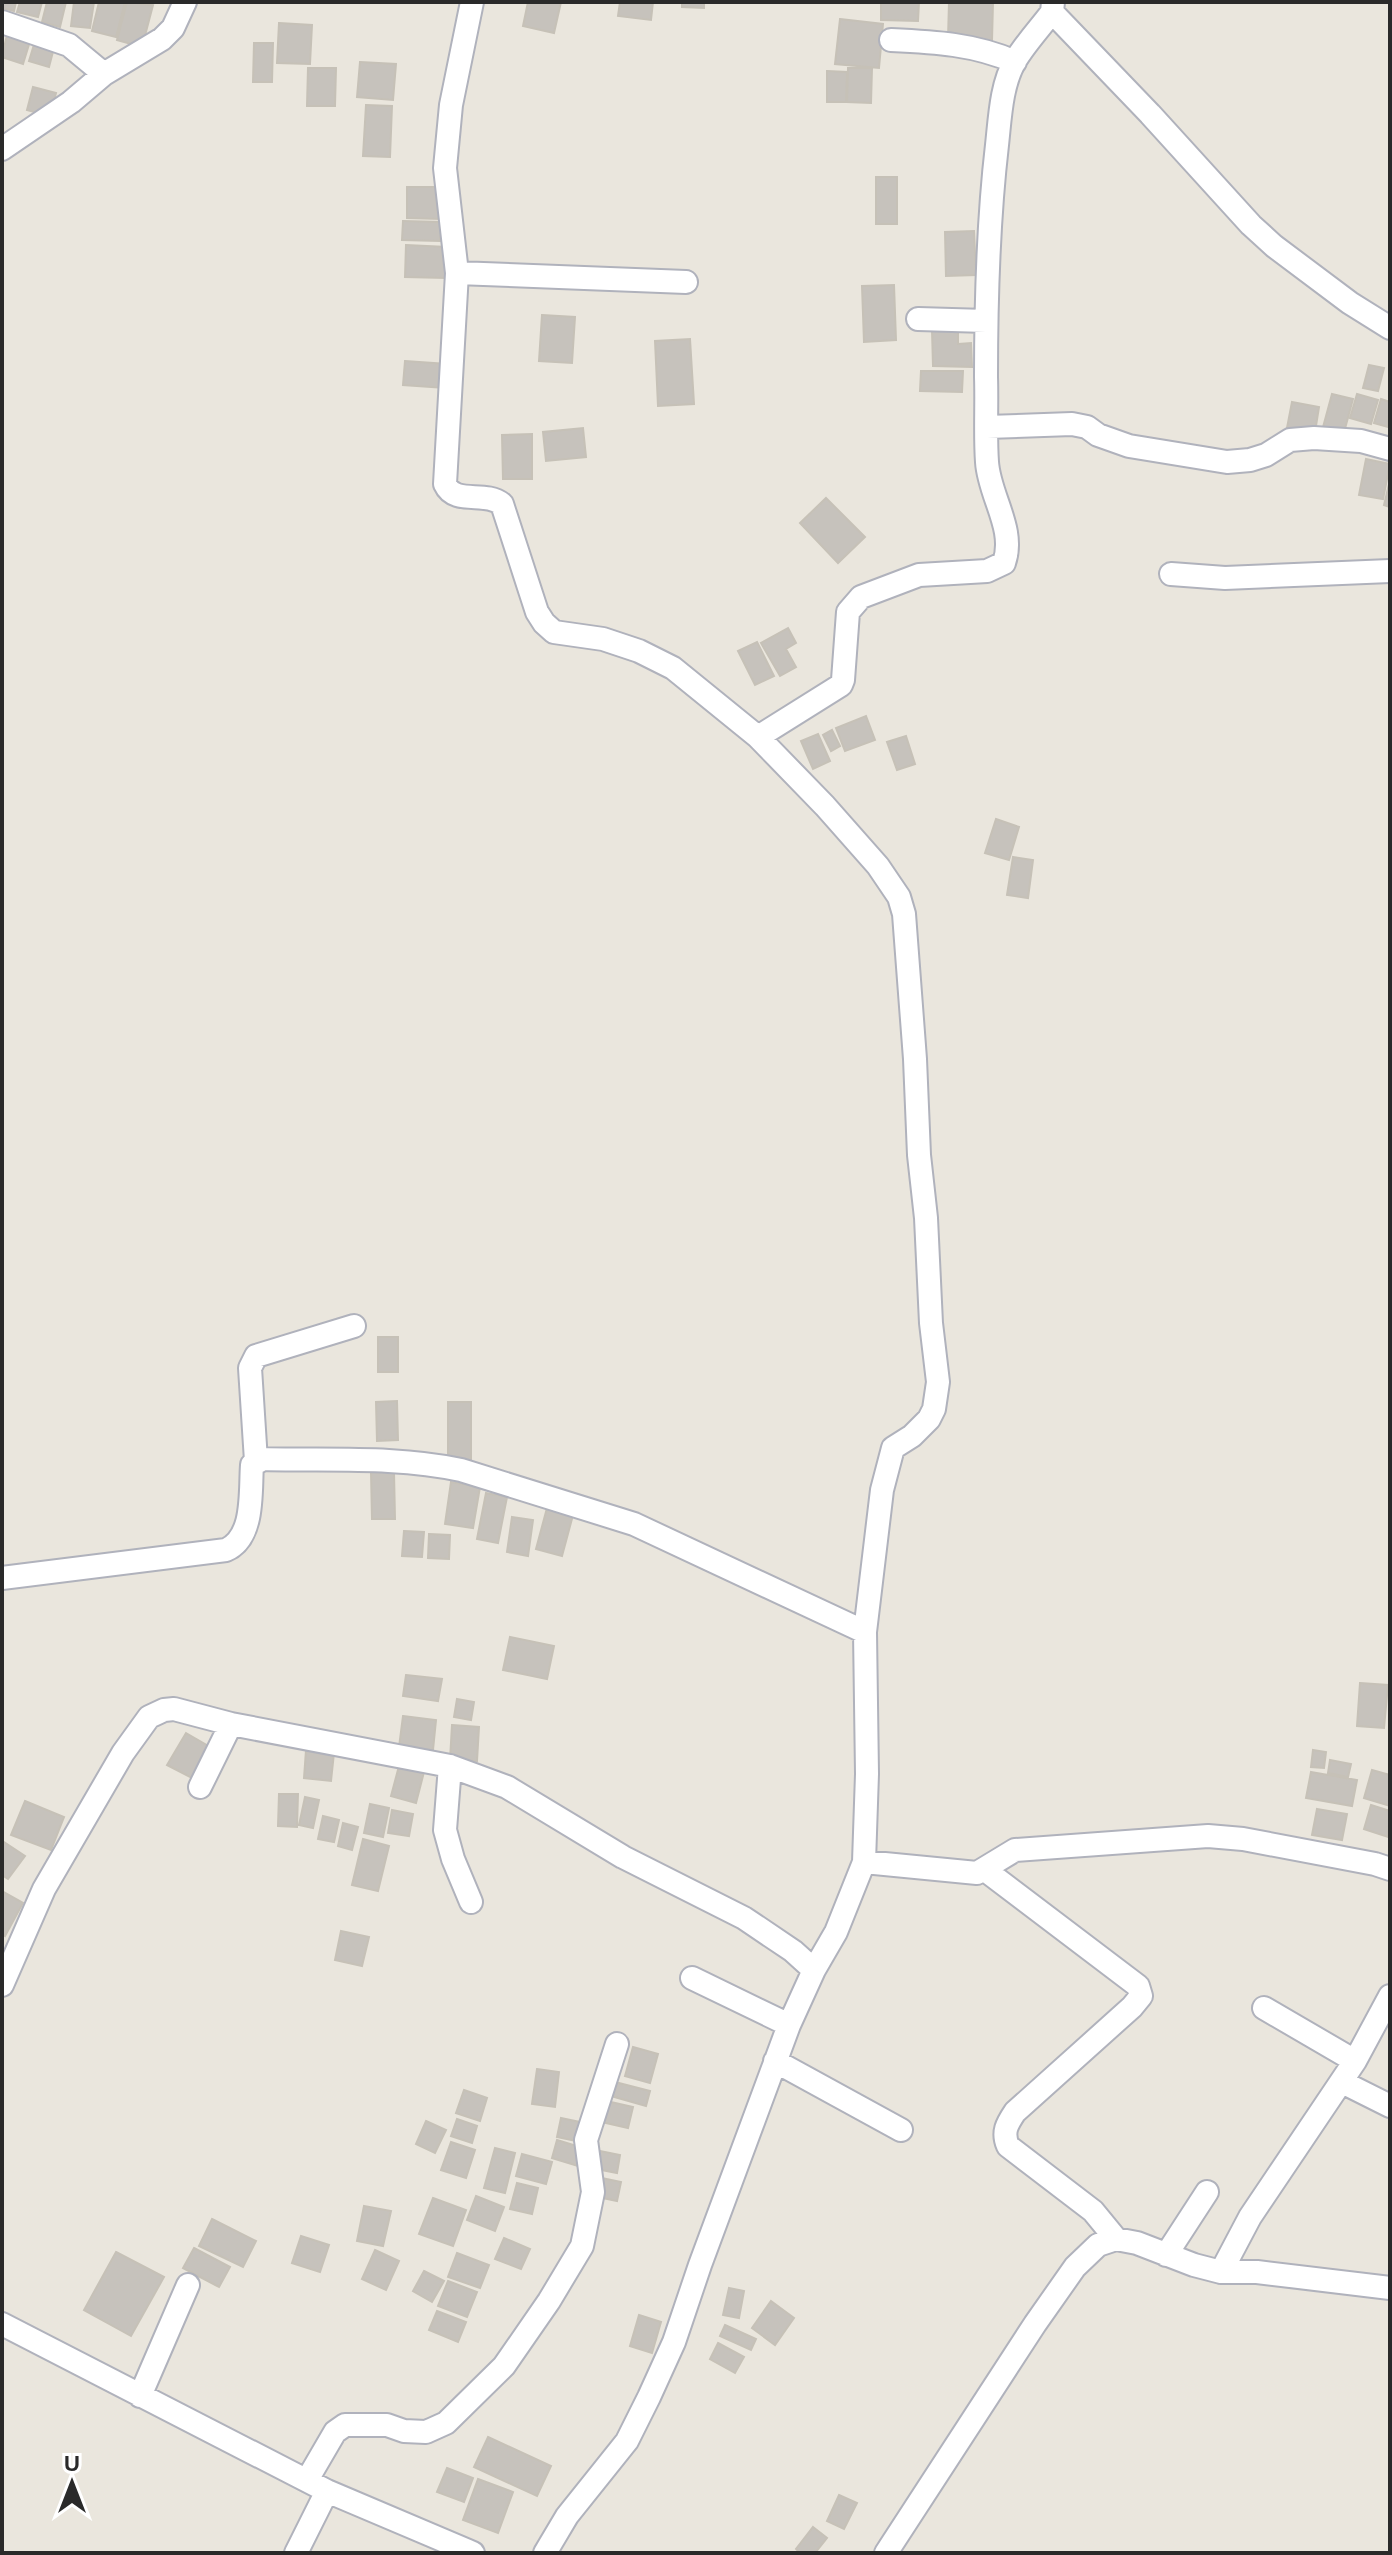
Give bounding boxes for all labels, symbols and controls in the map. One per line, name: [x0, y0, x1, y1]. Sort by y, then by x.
north arrow: [32, 2443, 112, 2523]
text: U: [64, 2451, 80, 2476]

